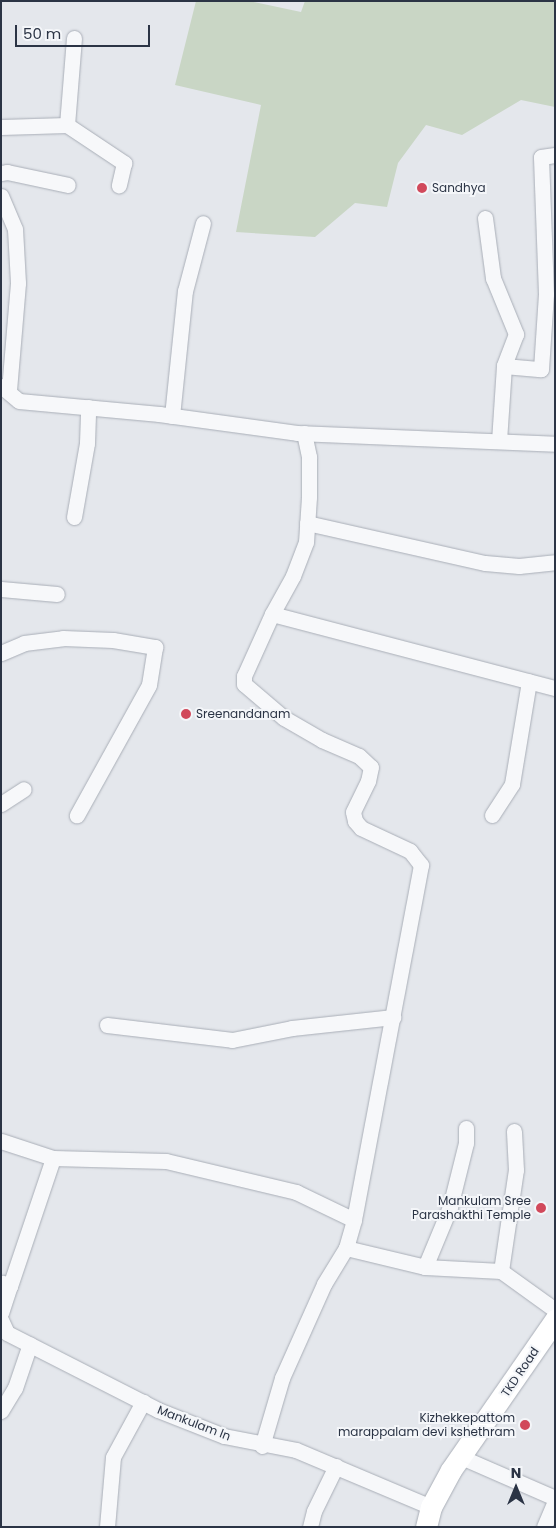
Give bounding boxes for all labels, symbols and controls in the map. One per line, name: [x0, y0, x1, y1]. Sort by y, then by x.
scale bar: [18, 15, 152, 47]
text: 50 m: [23, 23, 61, 44]
place label: Sandhya: [432, 181, 485, 195]
marker: Sandhya: [416, 182, 428, 194]
place label: Sreenandanam: [196, 707, 290, 721]
marker: Sreenandanam: [180, 708, 192, 720]
place label: Mankulam Sree Parashakthi Temple: [412, 1194, 531, 1222]
marker: Mankulam Sree Parashakthi Temple: [535, 1202, 547, 1214]
street label: TKD Road: [498, 1345, 542, 1399]
street label: Mankulam ln: [155, 1402, 233, 1444]
place label: Kizhekkepattom marappalam devi kshethram: [338, 1411, 515, 1439]
marker: Kizhekkepattom marappalam devi kshethram: [519, 1419, 531, 1431]
north arrow: [491, 1463, 541, 1513]
text: N: [511, 1463, 521, 1483]

